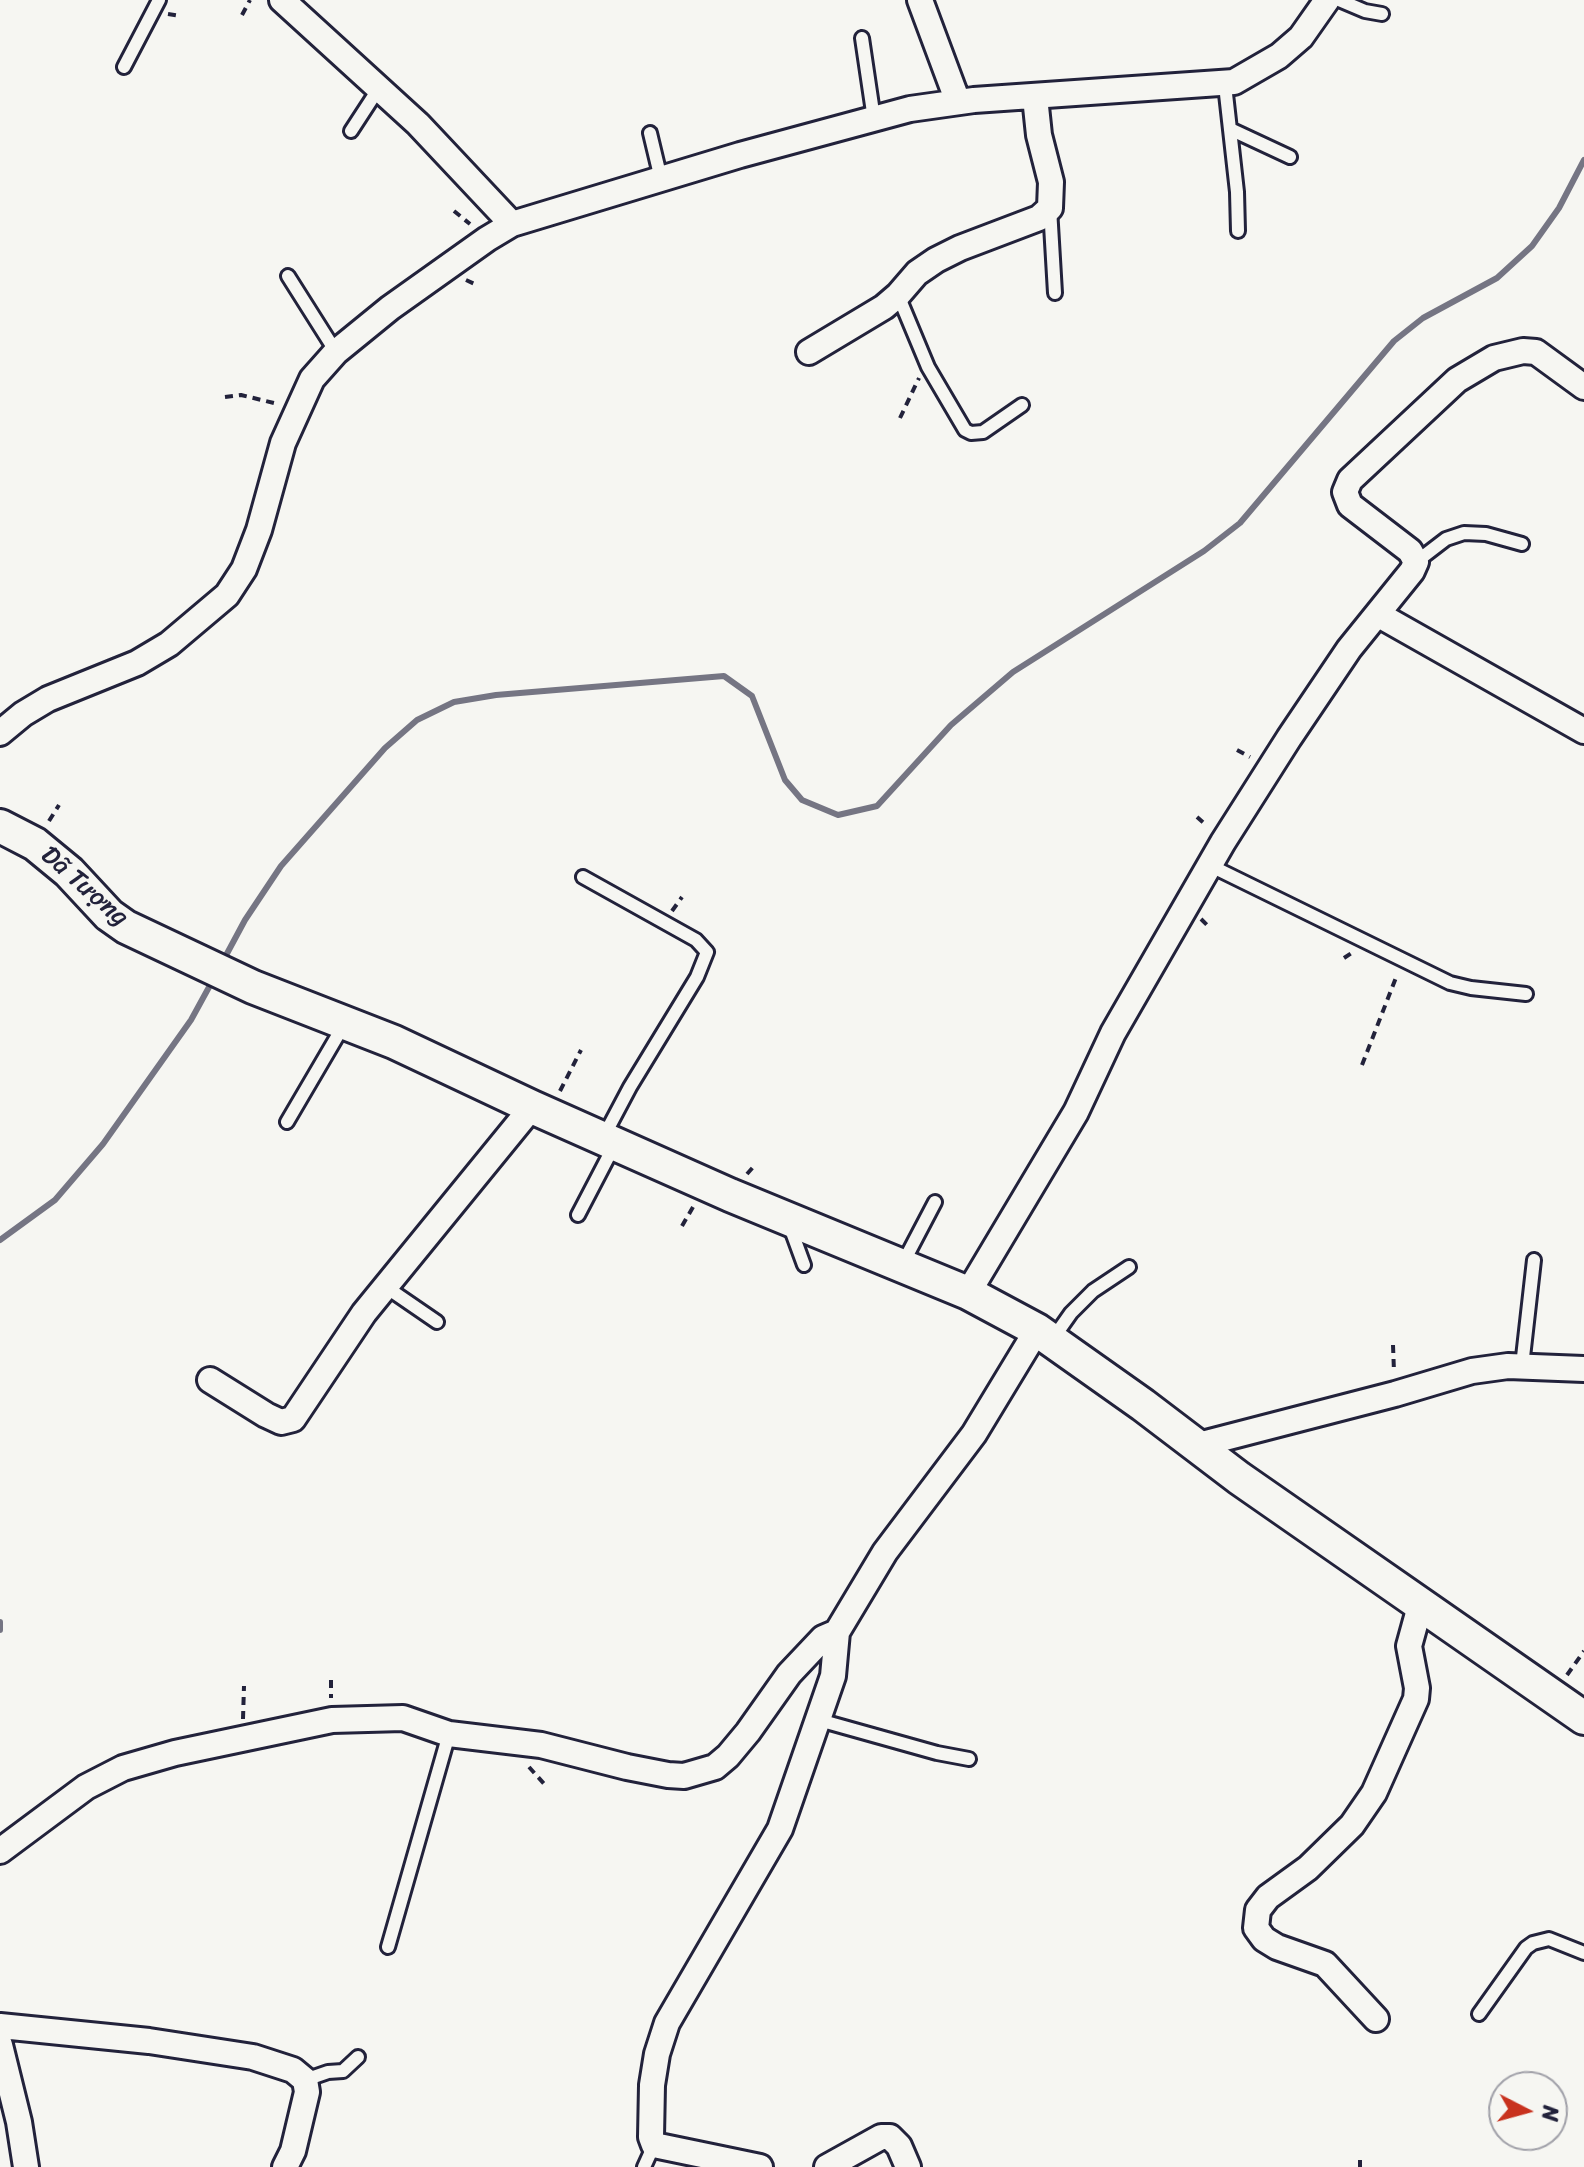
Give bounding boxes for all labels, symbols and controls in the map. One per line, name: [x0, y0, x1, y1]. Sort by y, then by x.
street label: Dã Tượng: [34, 840, 134, 934]
north arrow: [1488, 2071, 1568, 2151]
text: N: [1530, 2104, 1571, 2123]

